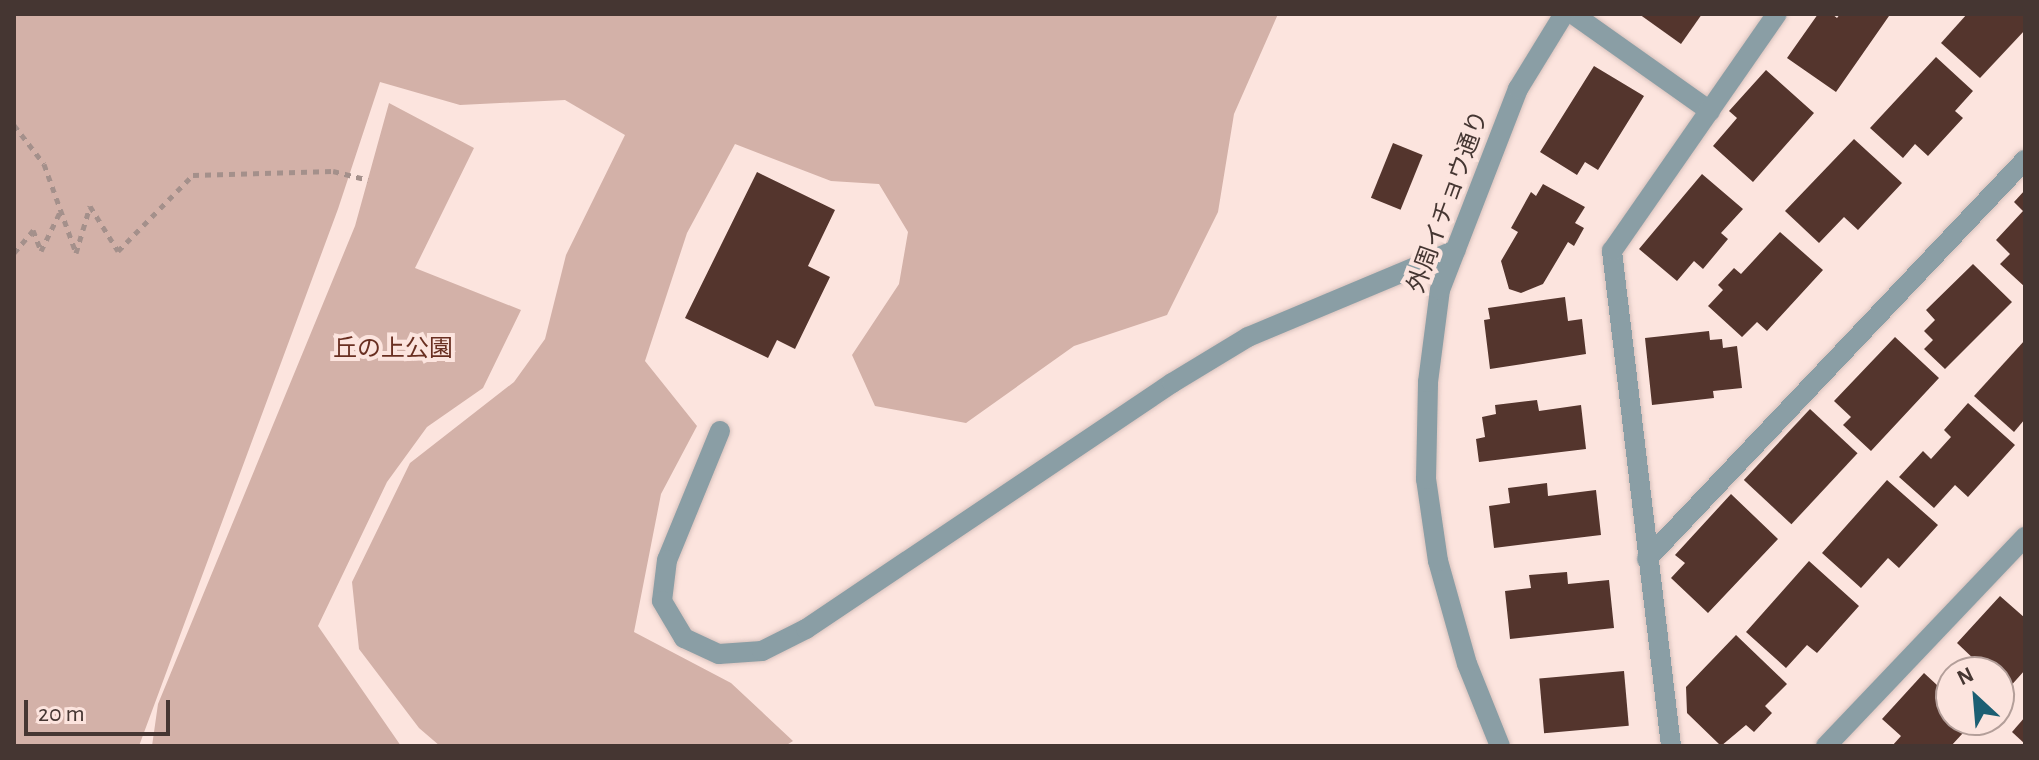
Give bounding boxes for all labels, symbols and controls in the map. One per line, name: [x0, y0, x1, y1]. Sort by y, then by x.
street label: 外周イチョウ通り: [1403, 107, 1495, 297]
park label: 丘の上公園: [333, 336, 453, 364]
north arrow: [1935, 656, 2015, 736]
text: N: [1954, 663, 1977, 689]
scale bar: [28, 684, 174, 734]
text: 20 m: [38, 702, 85, 726]

